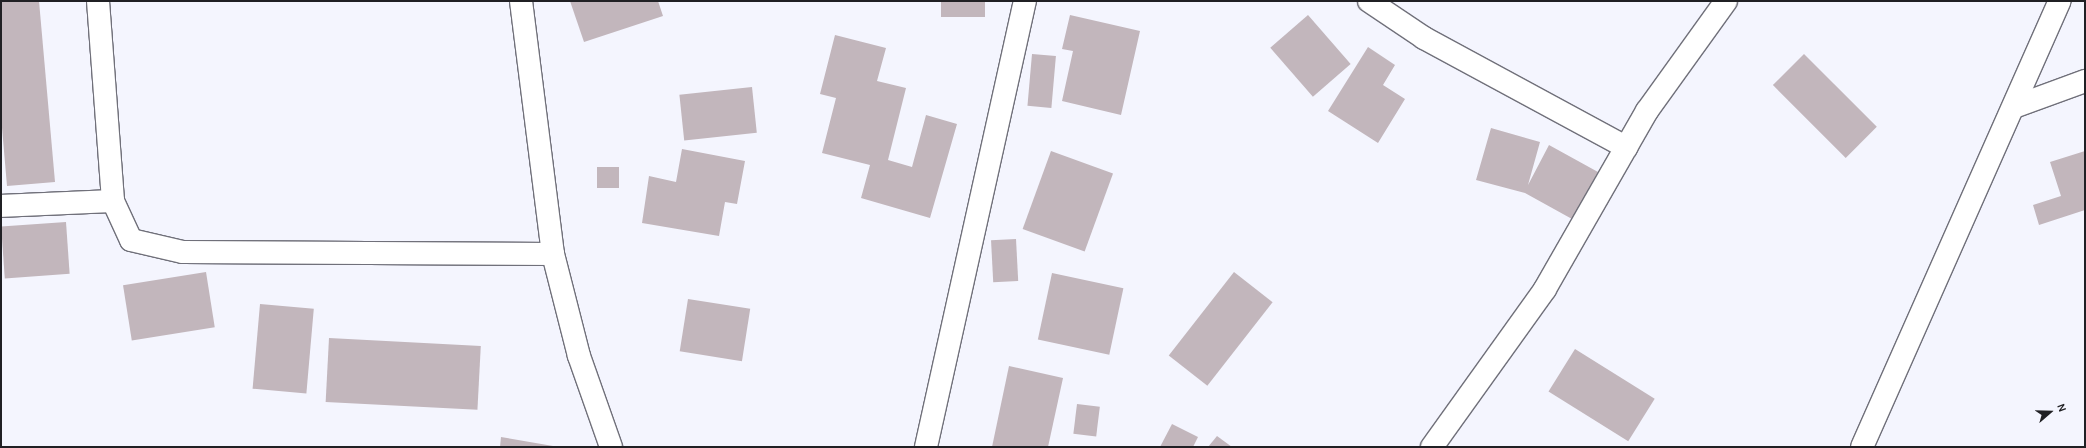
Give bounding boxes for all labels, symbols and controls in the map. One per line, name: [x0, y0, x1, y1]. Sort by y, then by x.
north arrow: [2030, 392, 2070, 432]
text: N: [2054, 402, 2069, 414]

